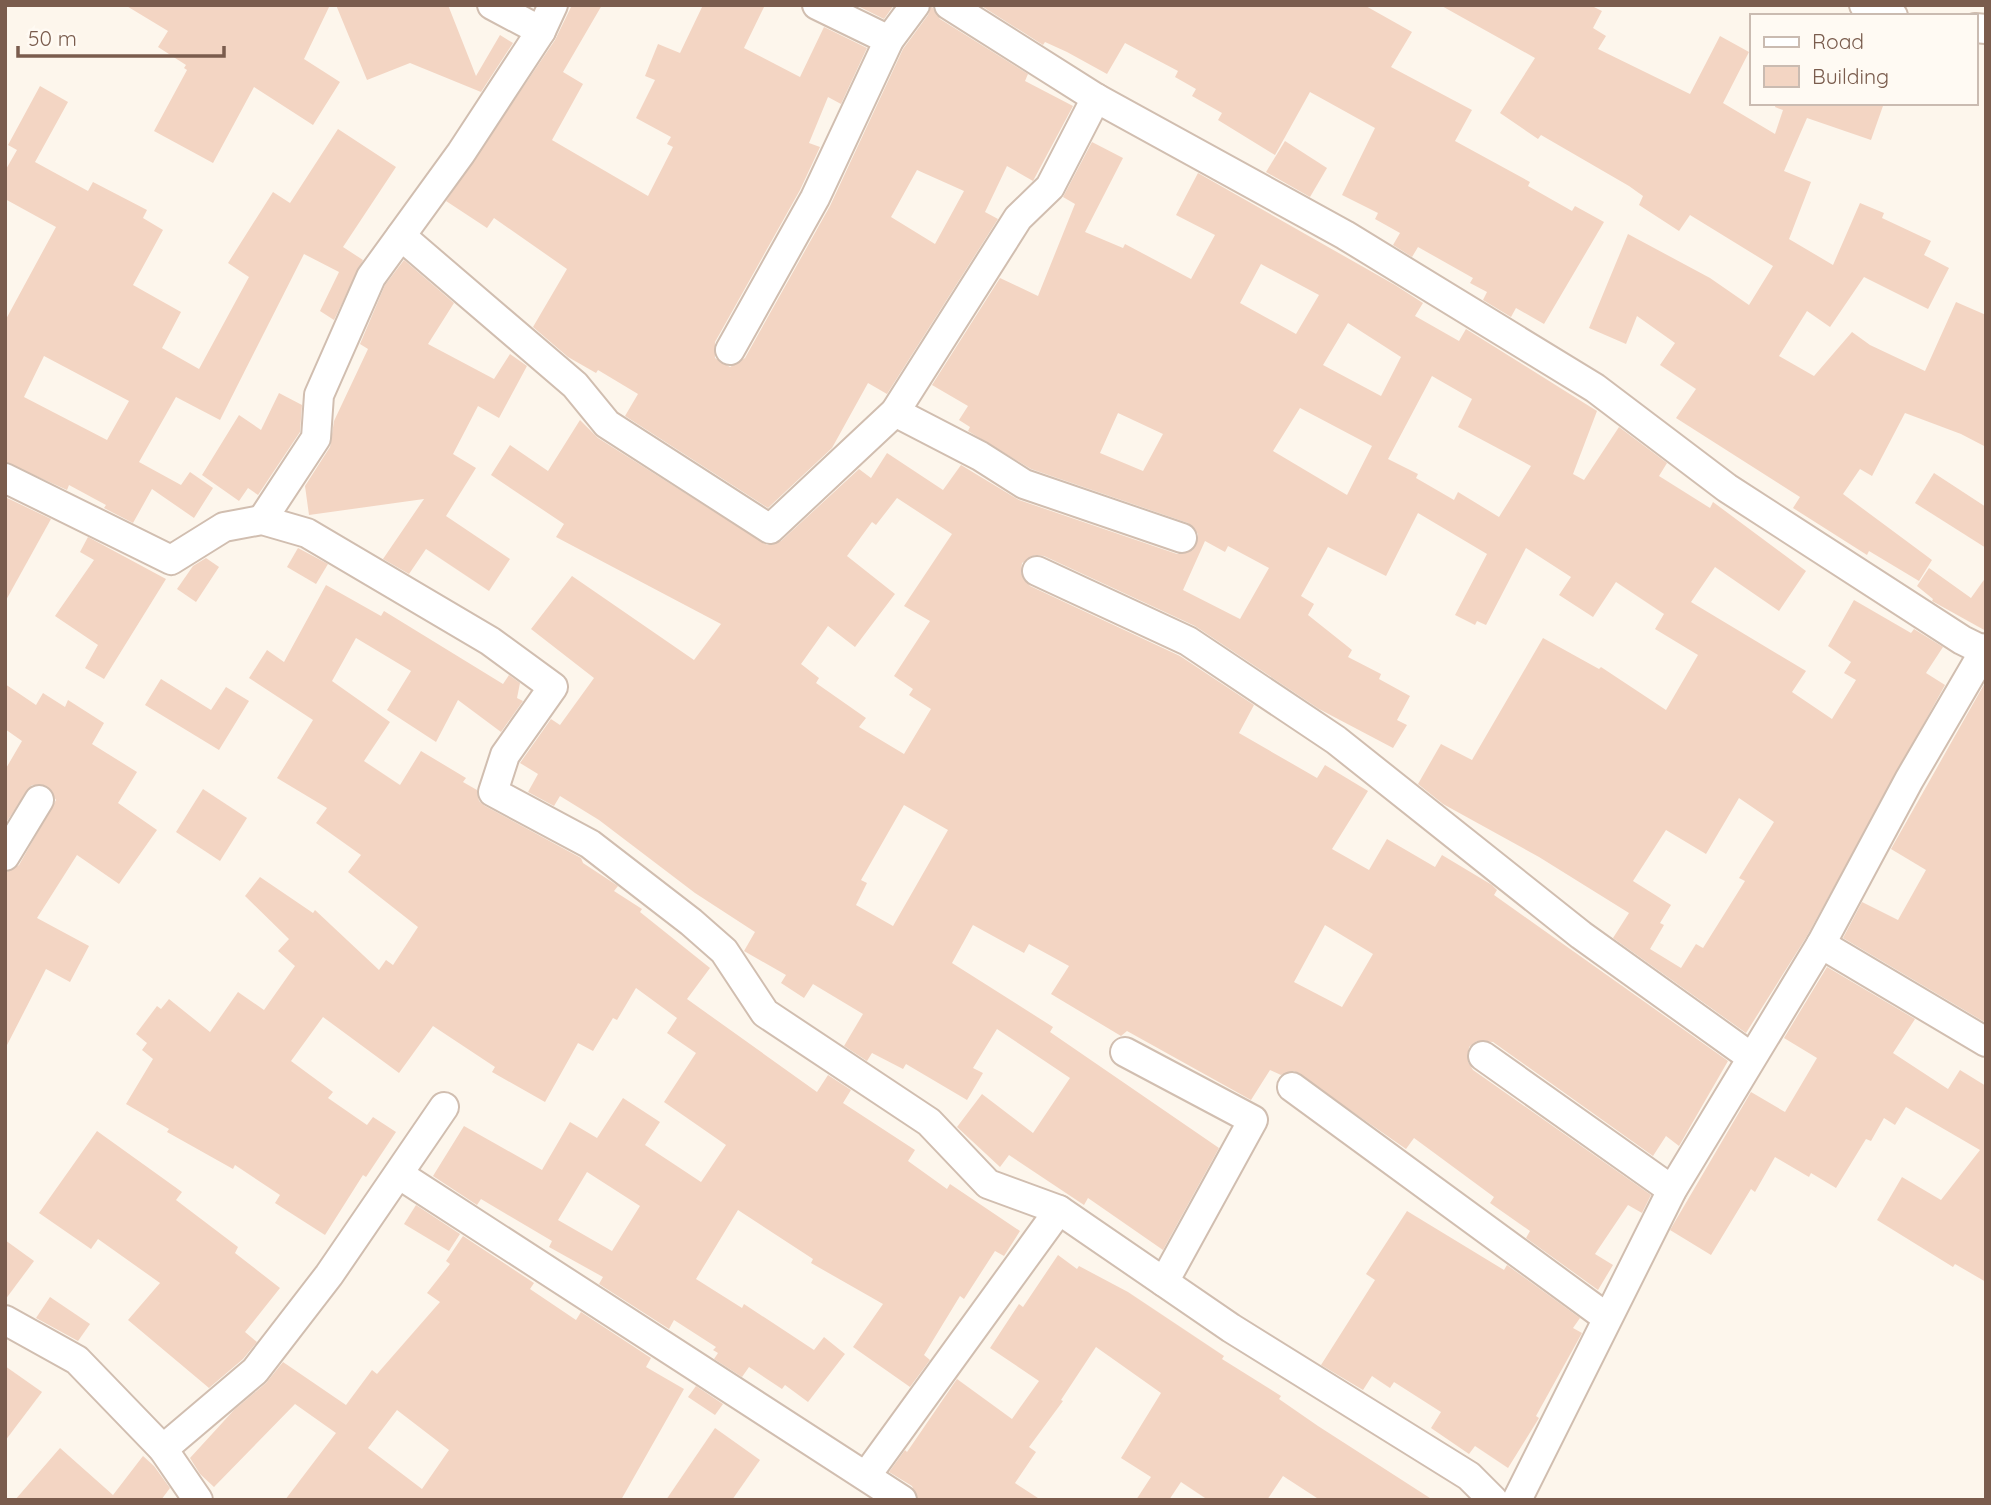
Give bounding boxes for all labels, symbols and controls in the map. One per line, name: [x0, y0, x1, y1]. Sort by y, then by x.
scale bar: [18, 14, 224, 58]
legend: [1750, 14, 1977, 105]
text: 50 m: [28, 25, 77, 51]
text: Road: [1812, 28, 1864, 54]
text: Building: [1812, 63, 1889, 89]

